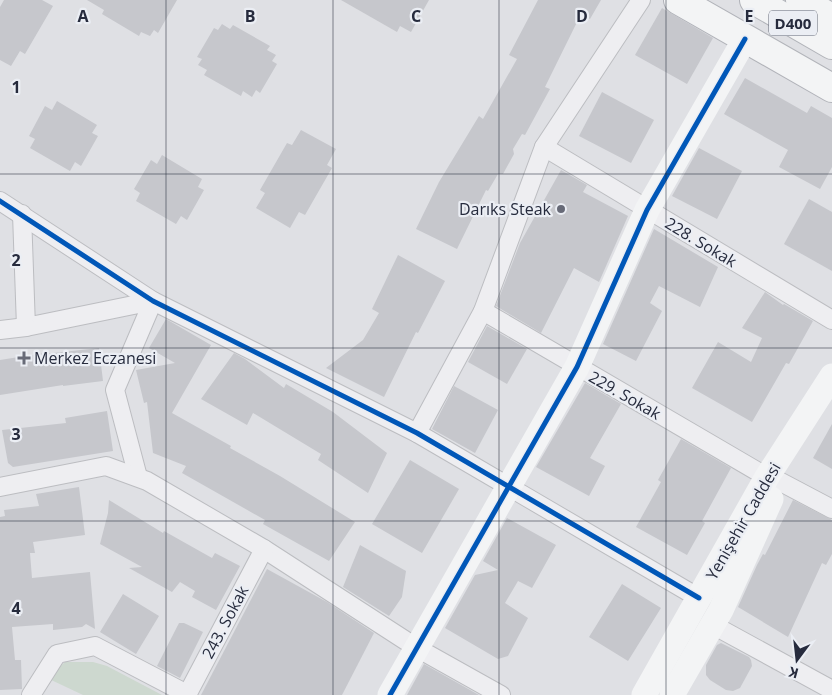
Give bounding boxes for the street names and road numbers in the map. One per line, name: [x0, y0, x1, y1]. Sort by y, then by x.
road number: D400: [769, 10, 817, 36]
street label: 228. Sokak: [661, 212, 741, 272]
street label: 229. Sokak: [585, 365, 666, 425]
street label: Yenişehir Caddesi: [700, 458, 786, 584]
street label: 243. Sokak: [197, 581, 254, 662]

